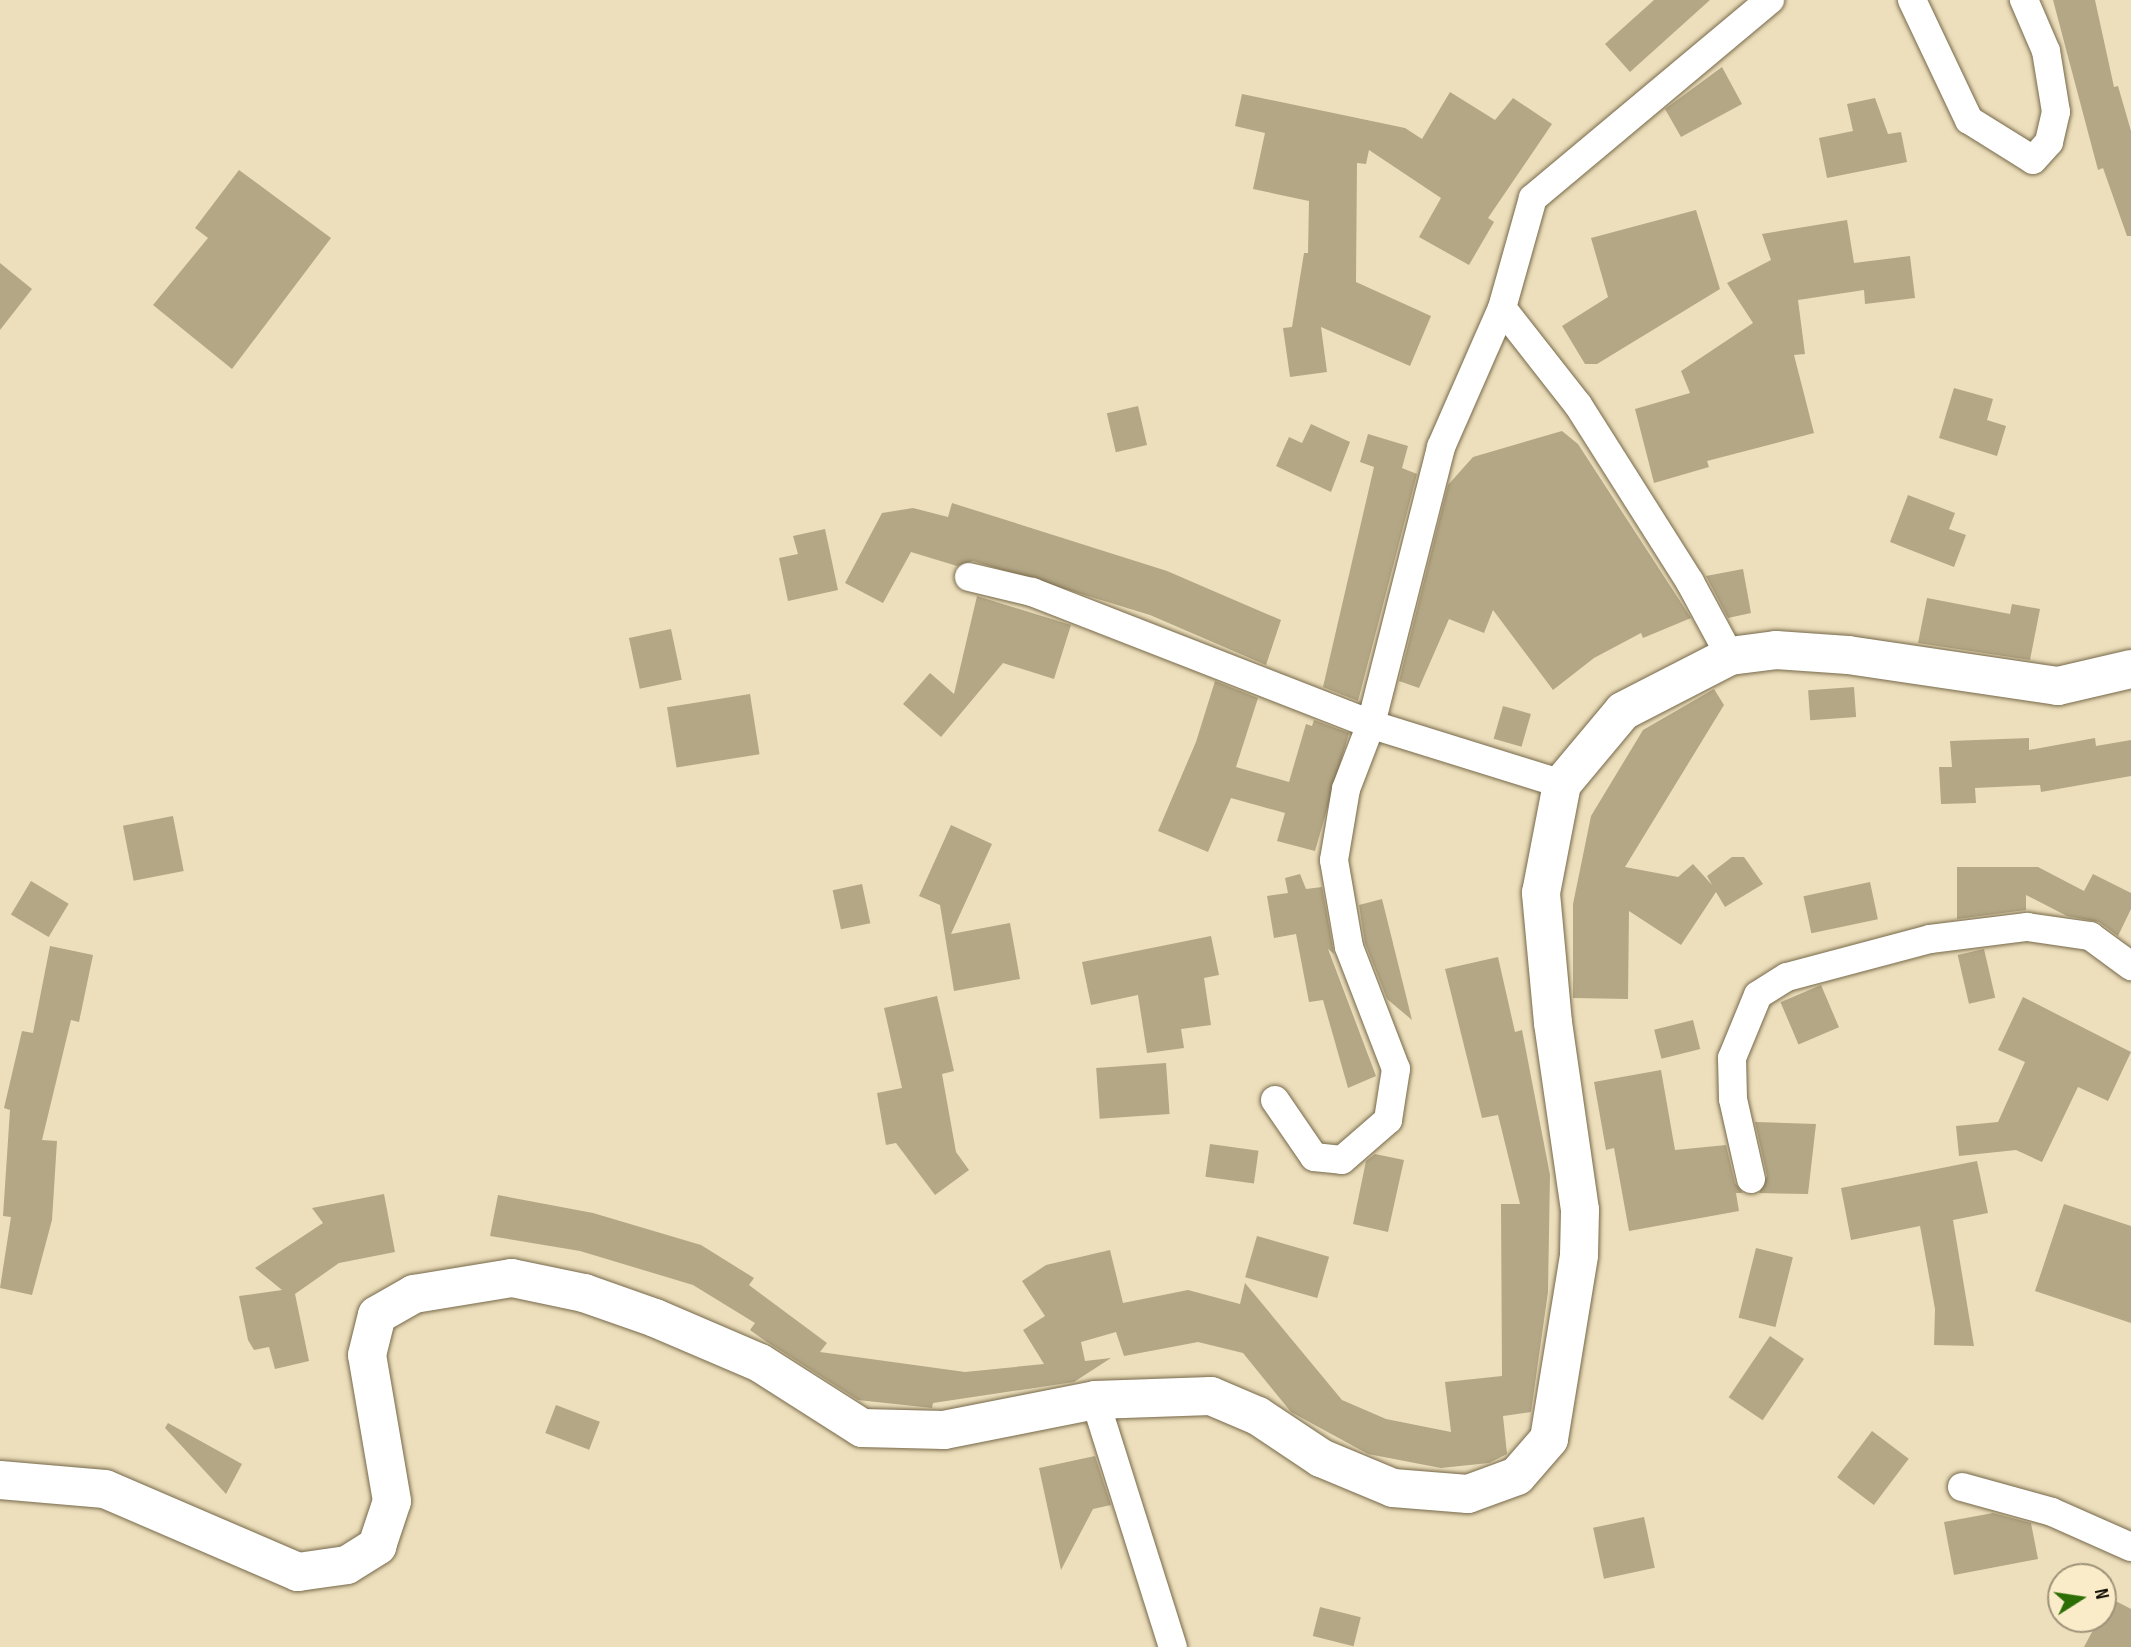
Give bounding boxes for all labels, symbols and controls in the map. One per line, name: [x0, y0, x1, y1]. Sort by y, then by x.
north arrow: [2047, 1563, 2117, 1633]
text: N: [2089, 1587, 2113, 1601]

